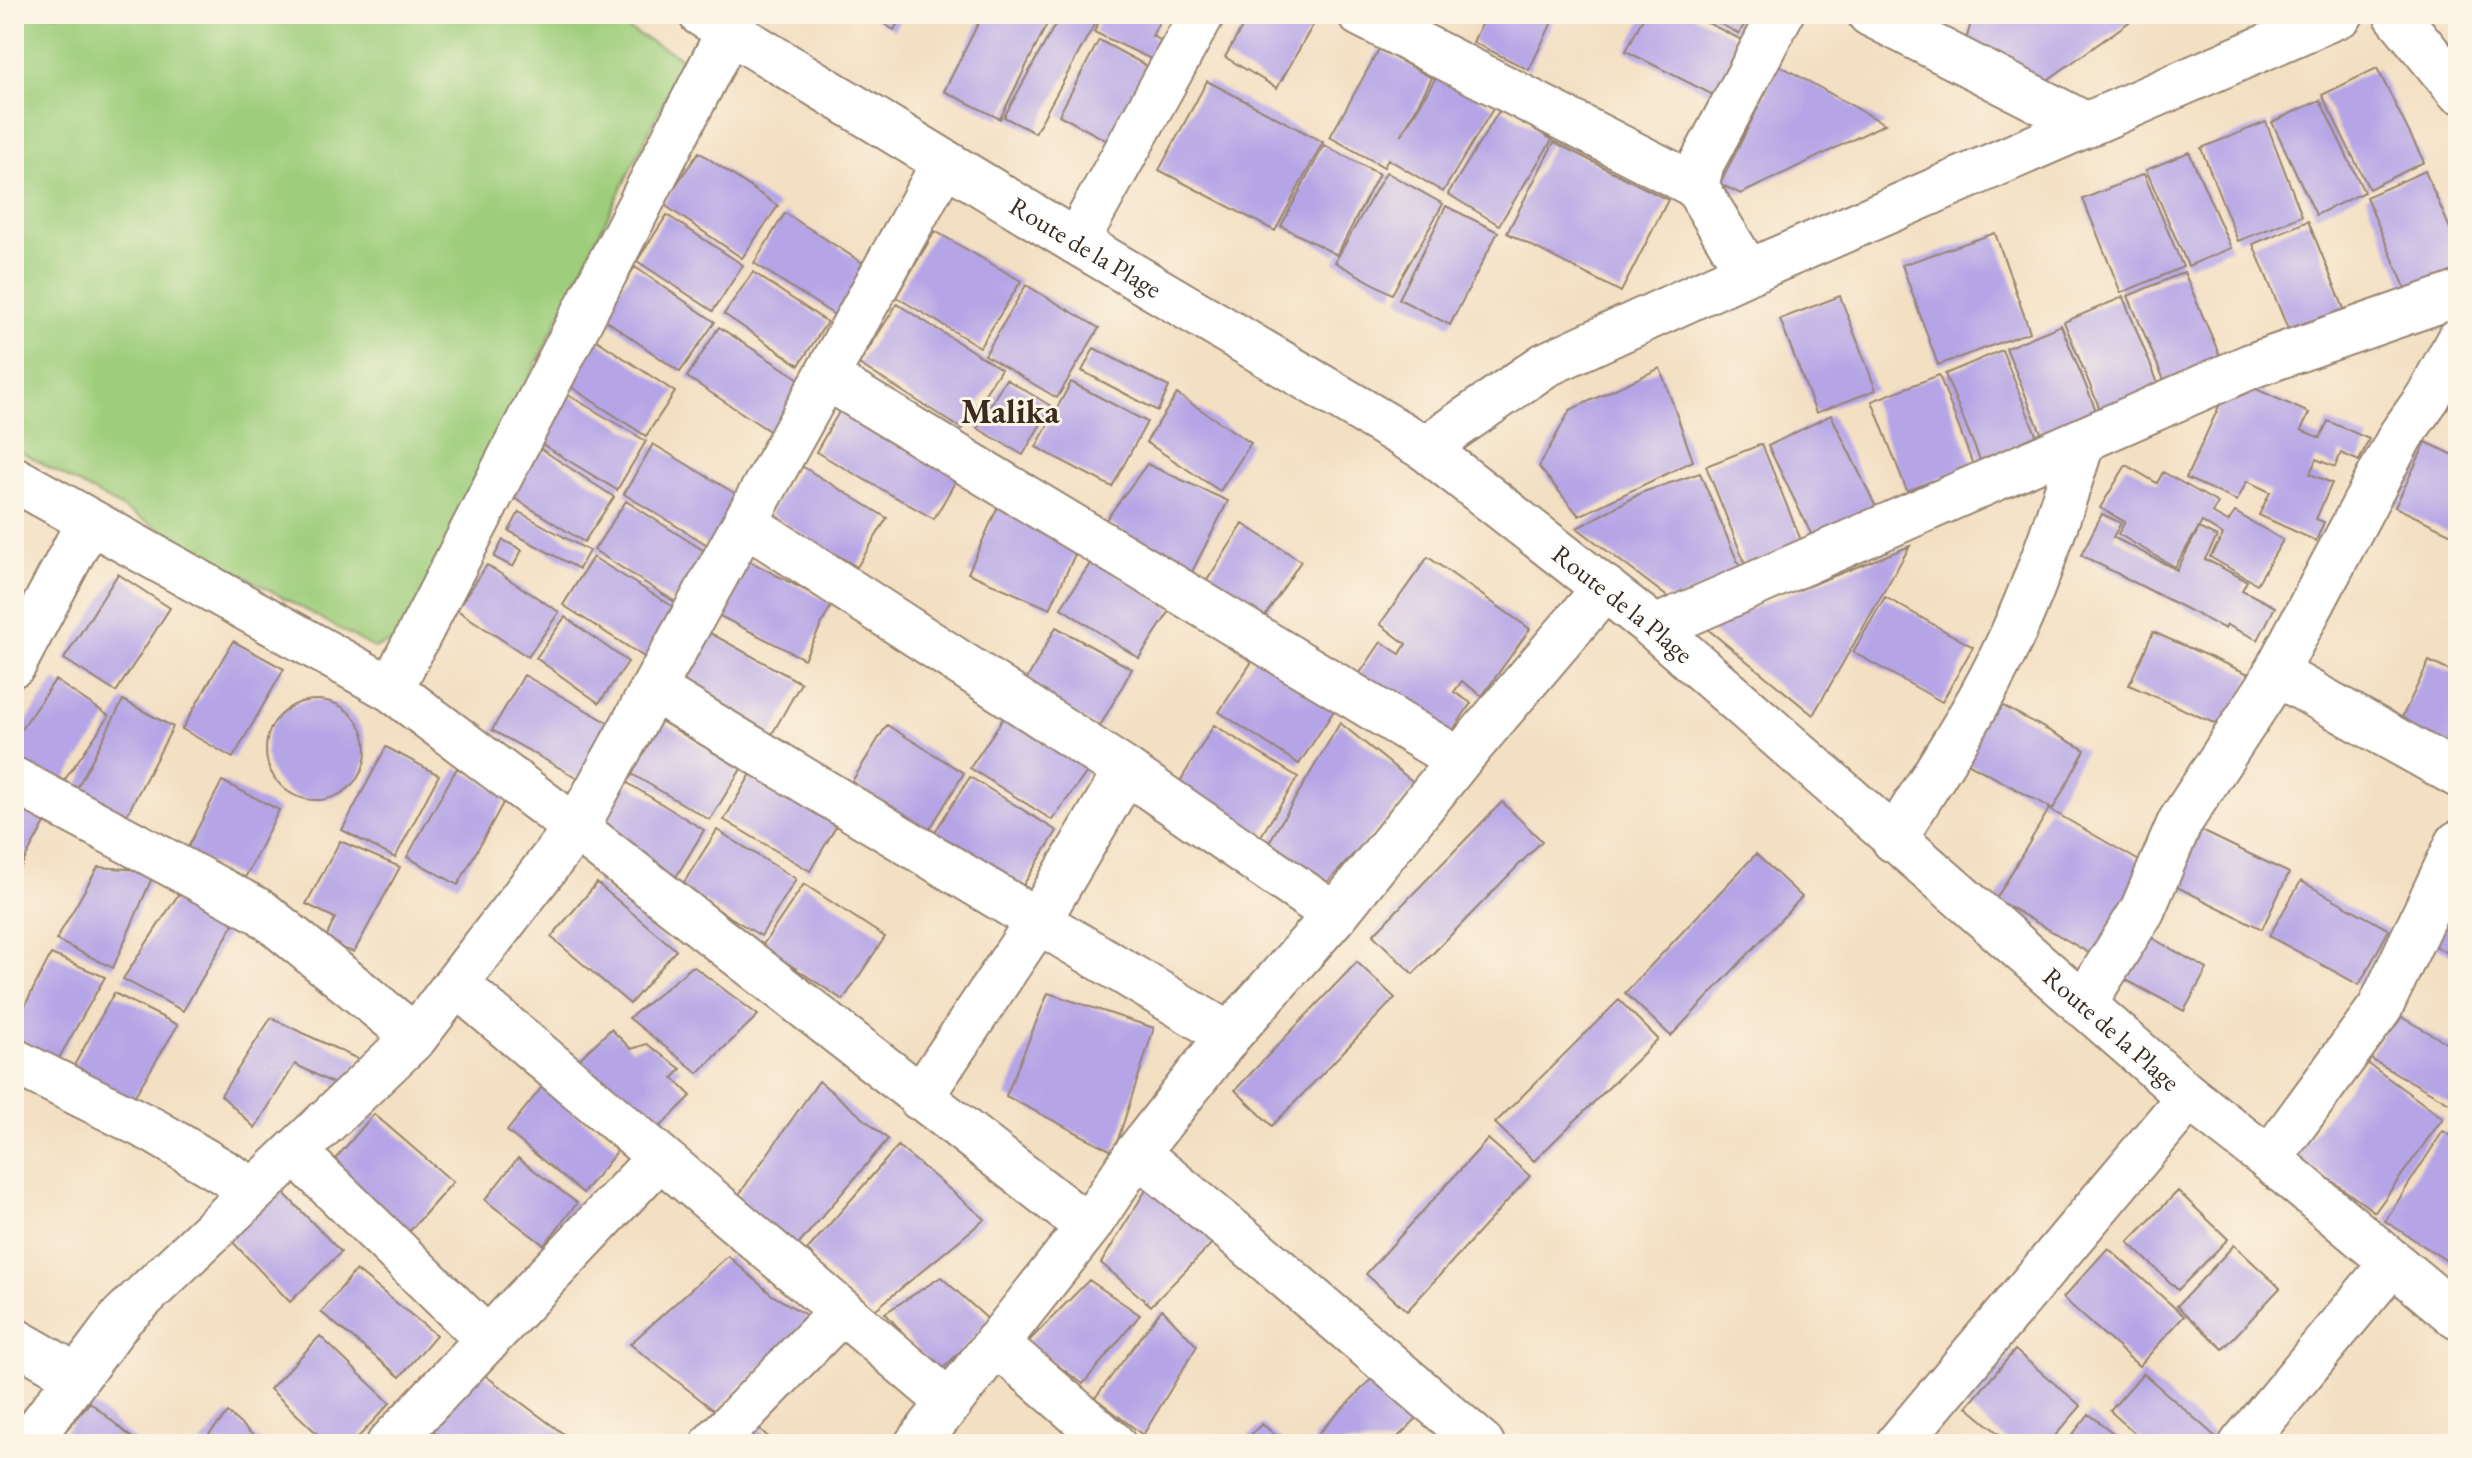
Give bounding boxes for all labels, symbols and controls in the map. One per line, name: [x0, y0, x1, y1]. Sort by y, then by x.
street label: Route de la Plage: [1003, 189, 1168, 306]
district label: Malika: [961, 389, 1060, 433]
street label: Route de la Plage: [1545, 537, 1700, 671]
street label: Route de la Plage: [2036, 960, 2187, 1098]

